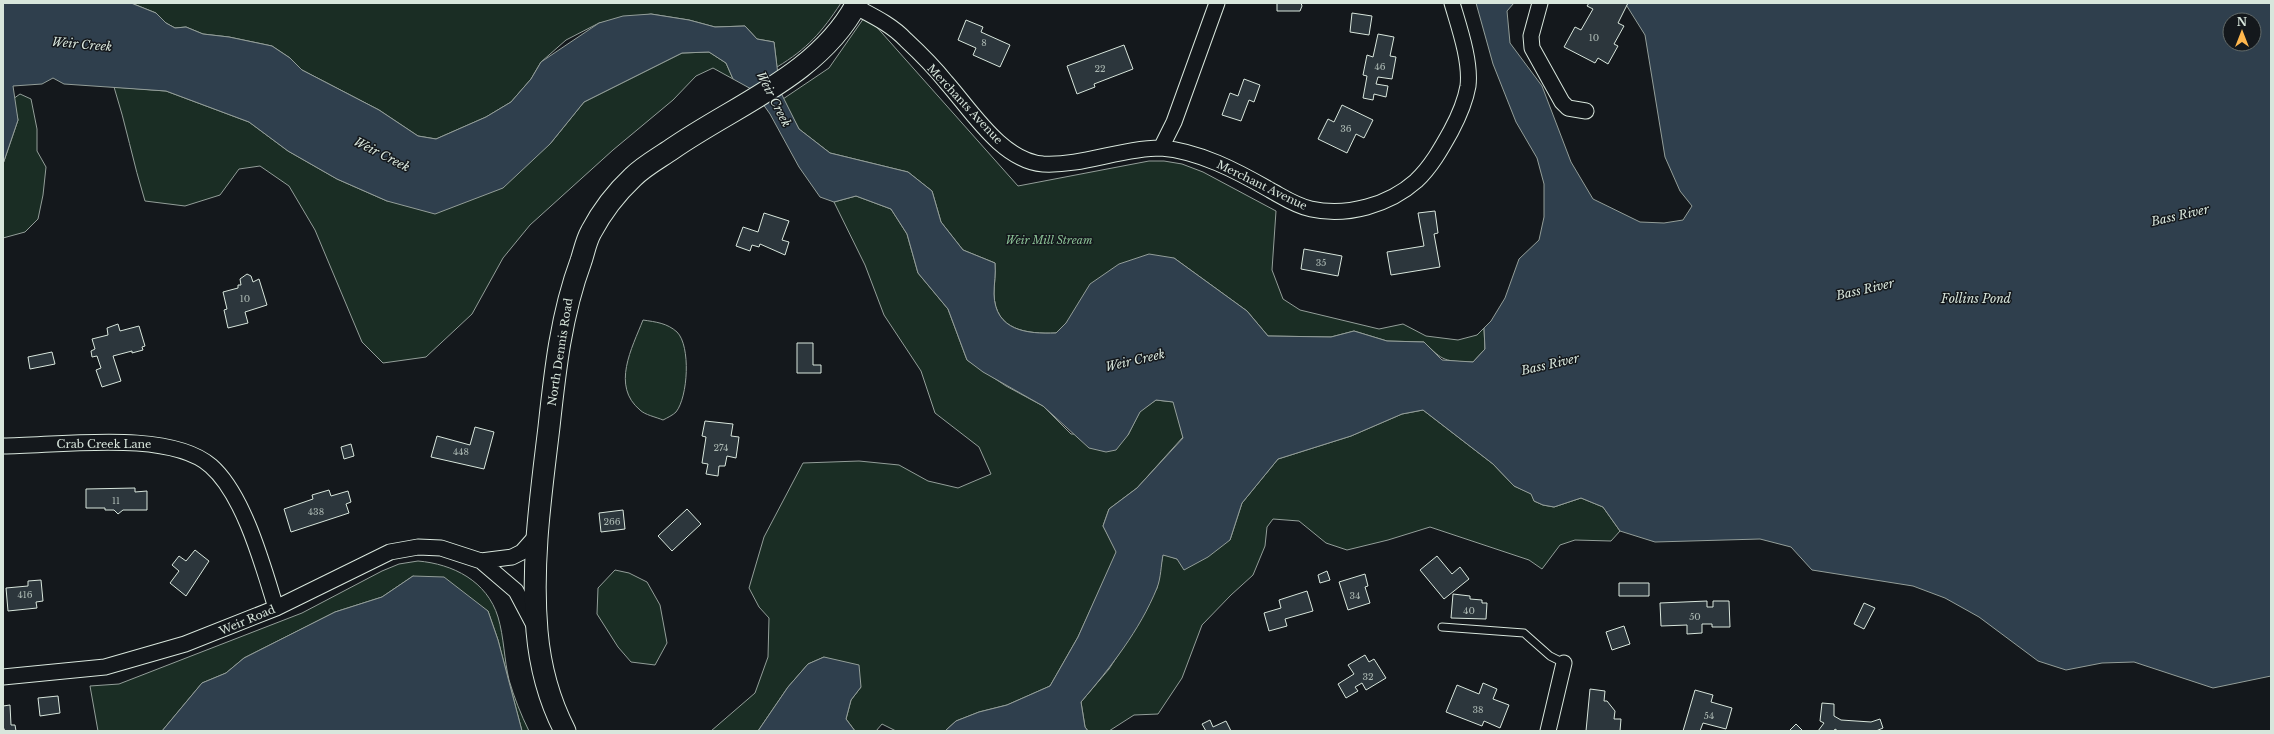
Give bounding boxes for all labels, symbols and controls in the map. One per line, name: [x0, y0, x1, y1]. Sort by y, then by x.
north arrow: [2222, 12, 2262, 52]
text: N: [2237, 15, 2248, 29]
house number: 10: [1589, 32, 1599, 43]
water label: Weir Creek: [51, 34, 113, 54]
house number: 8: [981, 37, 987, 48]
street label: Merchants Avenue: [924, 61, 1006, 147]
house number: 46: [1374, 61, 1386, 72]
house number: 22: [1094, 63, 1106, 74]
water label: Weir Creek: [754, 69, 794, 129]
house number: 36: [1340, 123, 1352, 134]
water label: Weir Creek: [352, 134, 412, 174]
street label: Merchant Avenue: [1214, 157, 1310, 213]
water label: Bass River: [2149, 201, 2211, 229]
park label: Weir Mill Stream: [1005, 233, 1093, 247]
house number: 35: [1316, 257, 1326, 268]
water label: Bass River: [1834, 275, 1896, 303]
water label: Follins Pond: [1940, 291, 2012, 306]
house number: 10: [240, 293, 250, 304]
street label: North Dennis Road: [545, 296, 576, 407]
water label: Weir Creek: [1104, 346, 1166, 374]
water label: Bass River: [1519, 350, 1581, 378]
street label: Crab Creek Lane: [57, 437, 151, 451]
house number: 274: [713, 442, 729, 453]
house number: 448: [453, 446, 469, 457]
house number: 11: [112, 495, 120, 506]
house number: 438: [308, 506, 324, 517]
house number: 266: [603, 516, 621, 527]
house number: 416: [17, 589, 33, 600]
house number: 34: [1350, 590, 1360, 601]
street label: Weir Road: [216, 602, 278, 638]
house number: 40: [1463, 605, 1475, 616]
house number: 50: [1689, 611, 1701, 622]
house number: 32: [1362, 671, 1374, 682]
house number: 38: [1473, 704, 1484, 715]
house number: 54: [1704, 710, 1714, 721]

